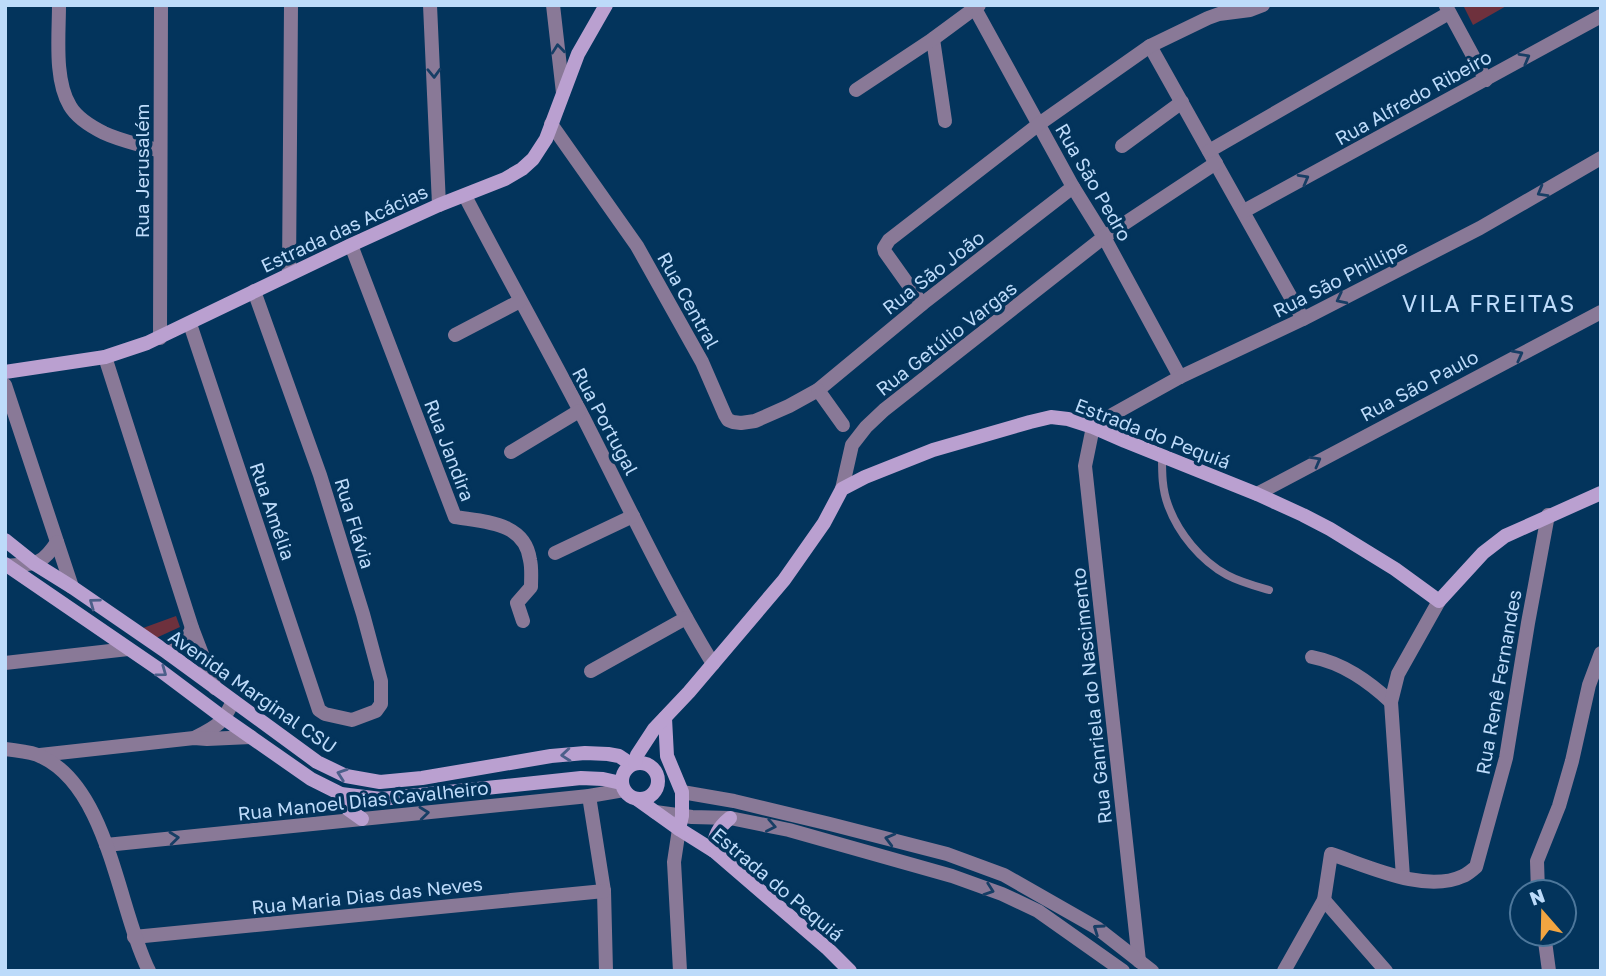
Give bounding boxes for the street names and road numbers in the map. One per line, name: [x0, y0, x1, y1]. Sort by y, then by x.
street label: Rua Alfredo Ribeiro: [1331, 45, 1495, 149]
street label: Rua Jerusalém: [130, 104, 153, 238]
street label: Rua São Pedro: [1051, 119, 1137, 245]
street label: Estrada das Acácias: [257, 179, 431, 277]
street label: Rua São João: [878, 225, 988, 319]
street label: Rua São Phillipe: [1269, 234, 1411, 322]
street label: Rua Central: [653, 248, 725, 352]
street label: Rua Getúlio Vargas: [871, 276, 1021, 400]
street label: Rua São Paulo: [1356, 344, 1482, 426]
street label: Rua Portugal: [568, 363, 644, 479]
street label: Estrada do Pequiá: [1072, 393, 1234, 473]
street label: Rua Jandira: [420, 396, 480, 504]
street label: Rua Amélia: [246, 459, 300, 563]
street label: Rua Flávia: [330, 475, 380, 571]
street label: Rua Ganriela do Nascimento: [1066, 567, 1116, 825]
street label: Rua Renê Fernandes: [1470, 588, 1526, 776]
street label: Avenida Marginal CSU: [164, 624, 342, 758]
street label: Rua Manoel Dias Cavalheiro: [236, 775, 490, 825]
street label: Estrada do Pequiá: [708, 822, 848, 946]
street label: Rua Maria Dias das Neves: [250, 871, 484, 919]

